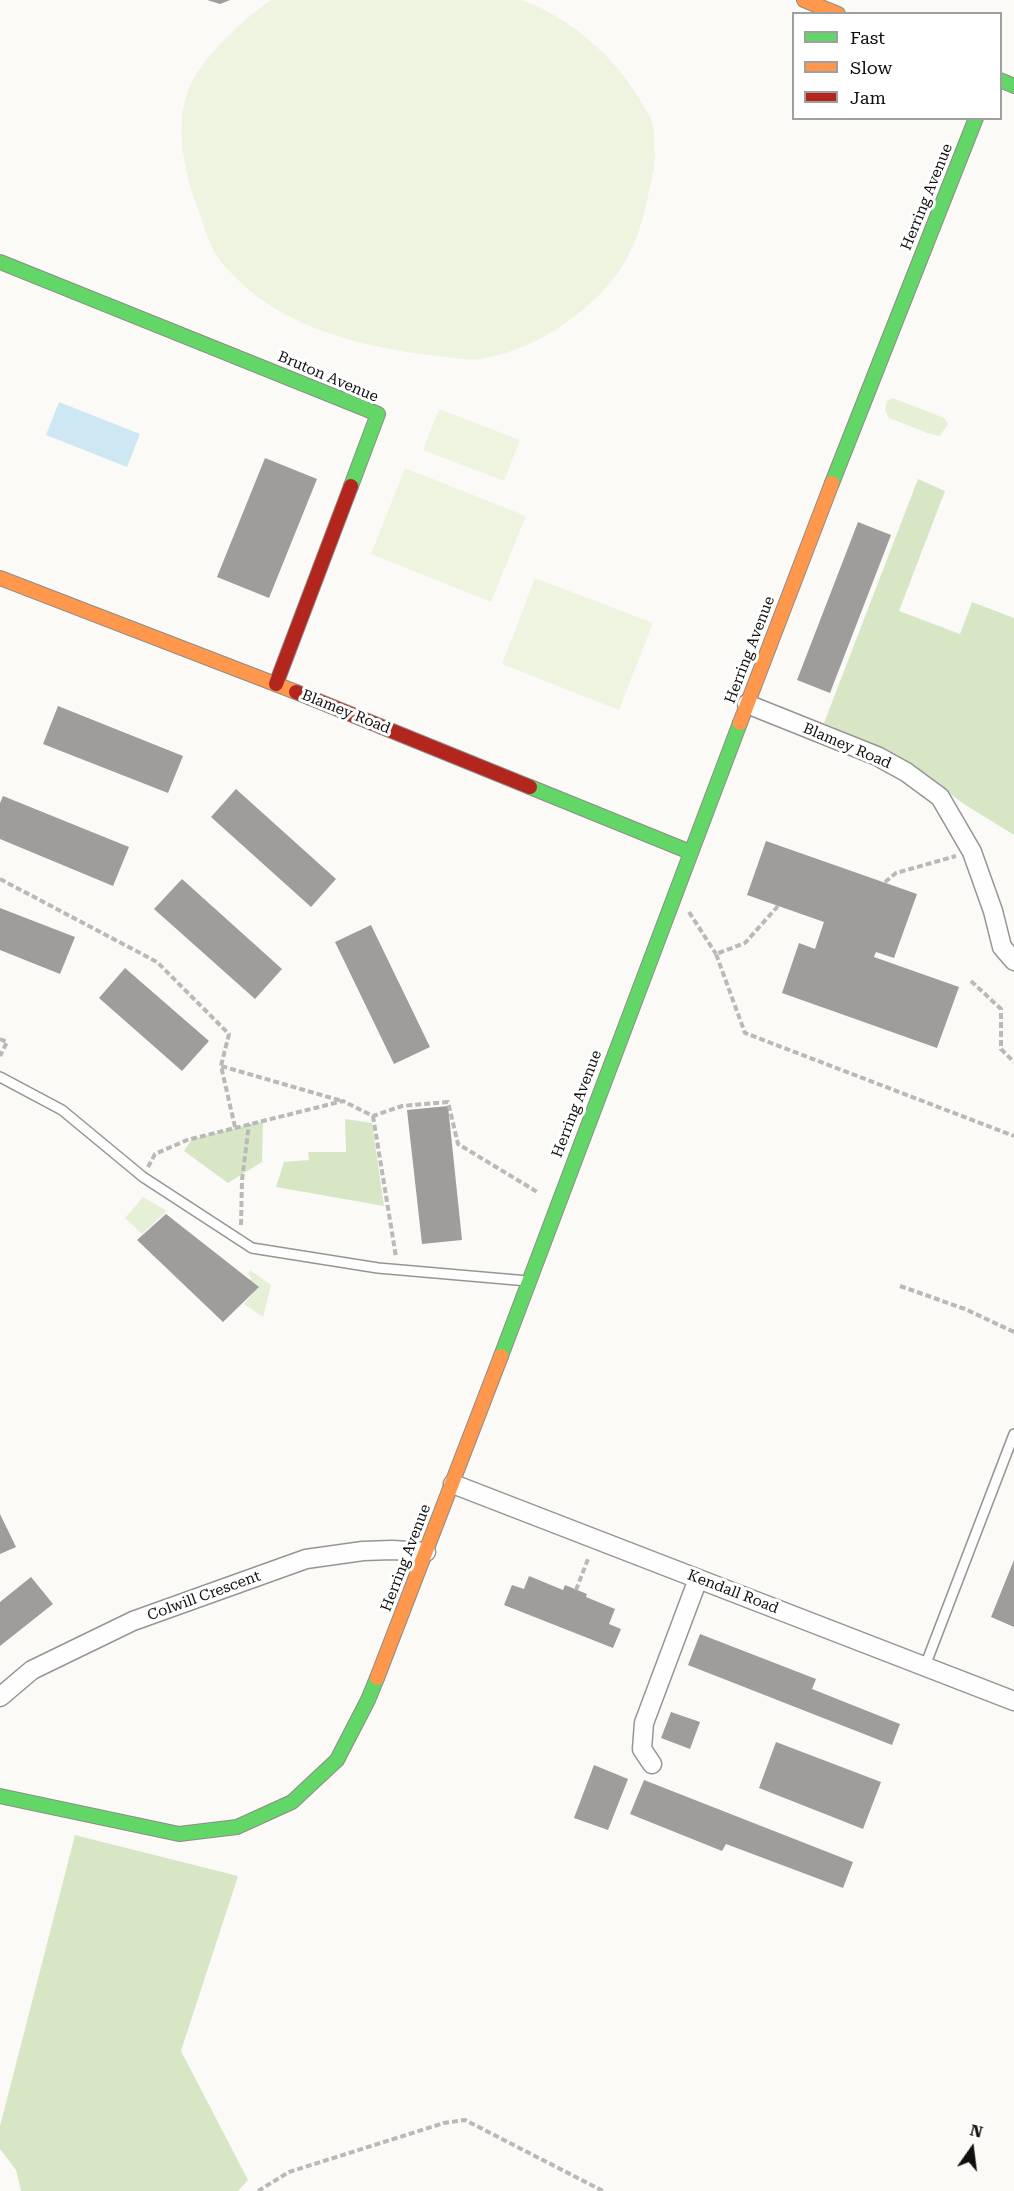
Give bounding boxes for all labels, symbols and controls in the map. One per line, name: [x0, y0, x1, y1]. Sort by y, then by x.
legend: [792, 12, 1002, 120]
text: Fast: [850, 27, 885, 48]
text: Slow: [850, 57, 892, 78]
text: Jam: [850, 87, 886, 108]
street label: Herring Avenue: [897, 141, 957, 253]
street label: Bruton Avenue: [275, 348, 381, 406]
street label: Herring Avenue: [721, 594, 779, 706]
street label: Blamey Road: [299, 686, 393, 738]
street label: Blamey Road: [800, 719, 894, 773]
street label: Herring Avenue: [548, 1048, 606, 1160]
street label: Herring Avenue: [377, 1502, 435, 1614]
street label: Kendall Road: [685, 1566, 781, 1618]
street label: Colwill Crescent: [145, 1567, 263, 1625]
north arrow: [942, 2119, 1002, 2179]
text: N: [968, 2120, 985, 2142]

